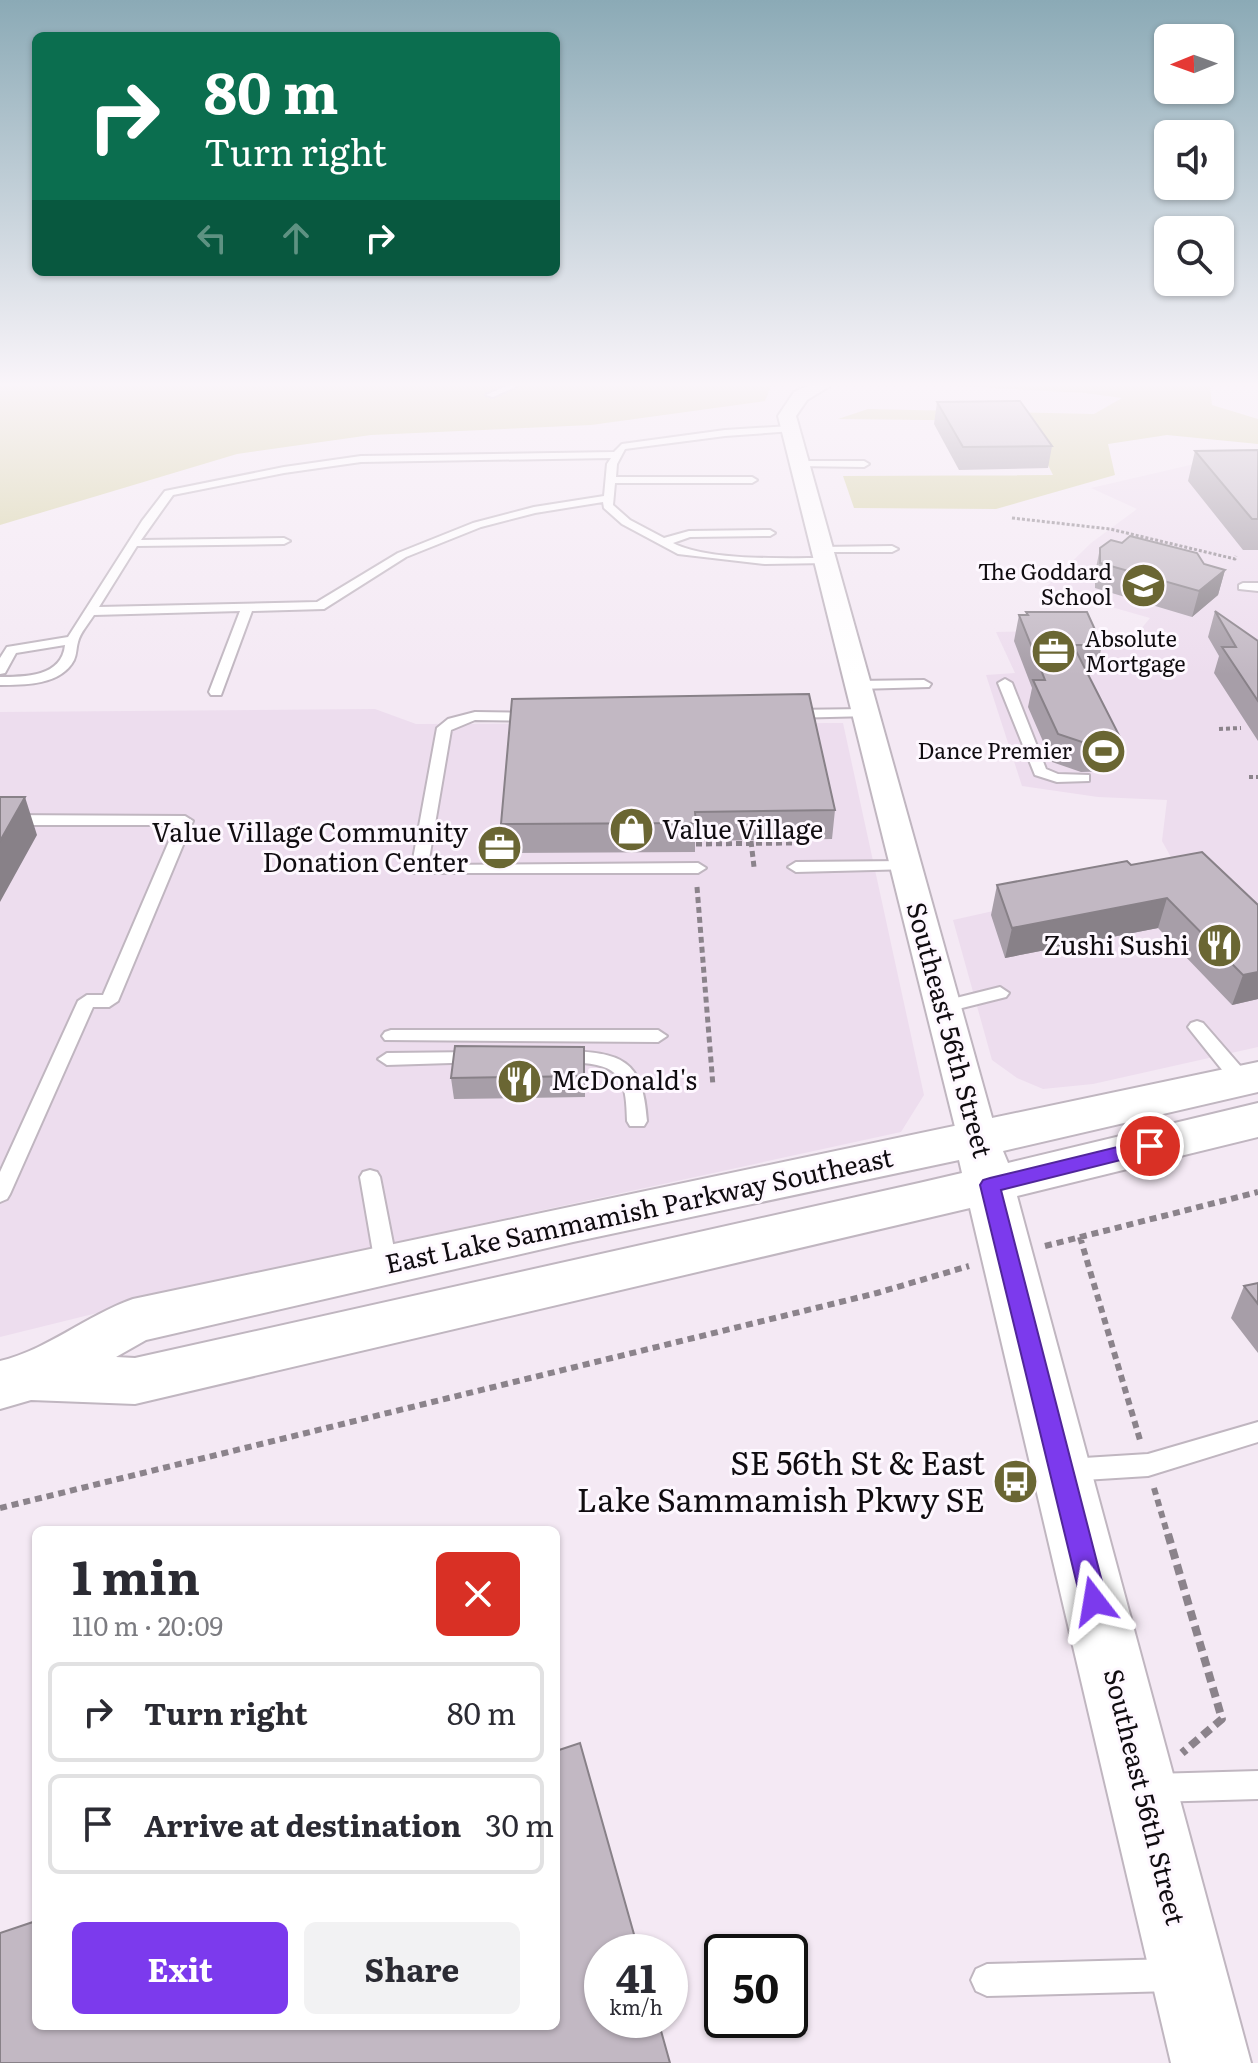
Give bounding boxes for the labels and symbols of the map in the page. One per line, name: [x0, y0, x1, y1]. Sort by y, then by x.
north arrow: [1154, 24, 1234, 104]
place label: The Goddard School: [978, 554, 1112, 612]
school or university icon: The Goddard School: [1119, 561, 1167, 609]
place label: Absolute Mortgage: [1085, 621, 1186, 679]
office icon: Absolute Mortgage: [1030, 628, 1078, 676]
sports icon: Dance Premier: [1079, 727, 1127, 775]
place label: Dance Premier: [918, 733, 1073, 766]
shop icon: Value Village: [607, 806, 655, 854]
place label: Value Village: [662, 808, 823, 847]
place label: Value Village Community Donation Center: [152, 811, 469, 880]
office icon: Value Village Community Donation Center: [475, 824, 523, 872]
street label: Southeast 56th Street: [899, 897, 1004, 1162]
restaurant icon: Zushi Sushi: [1196, 922, 1244, 970]
place label: Zushi Sushi: [1043, 924, 1189, 963]
restaurant icon: McDonald's: [496, 1057, 544, 1105]
place label: McDonald's: [551, 1059, 697, 1098]
pin: [1116, 1112, 1184, 1180]
street label: East Lake Sammamish Parkway Southeast: [381, 1136, 896, 1281]
place label: SE 56th St & East Lake Sammamish Pkwy SE: [577, 1437, 985, 1522]
bus stop icon: SE 56th St & East Lake Sammamish Pkwy SE: [992, 1458, 1040, 1506]
position arrow: [1052, 1559, 1136, 1643]
street label: Southeast 56th Street: [1096, 1664, 1197, 1929]
speed limit sign: 50: [704, 1934, 808, 2038]

